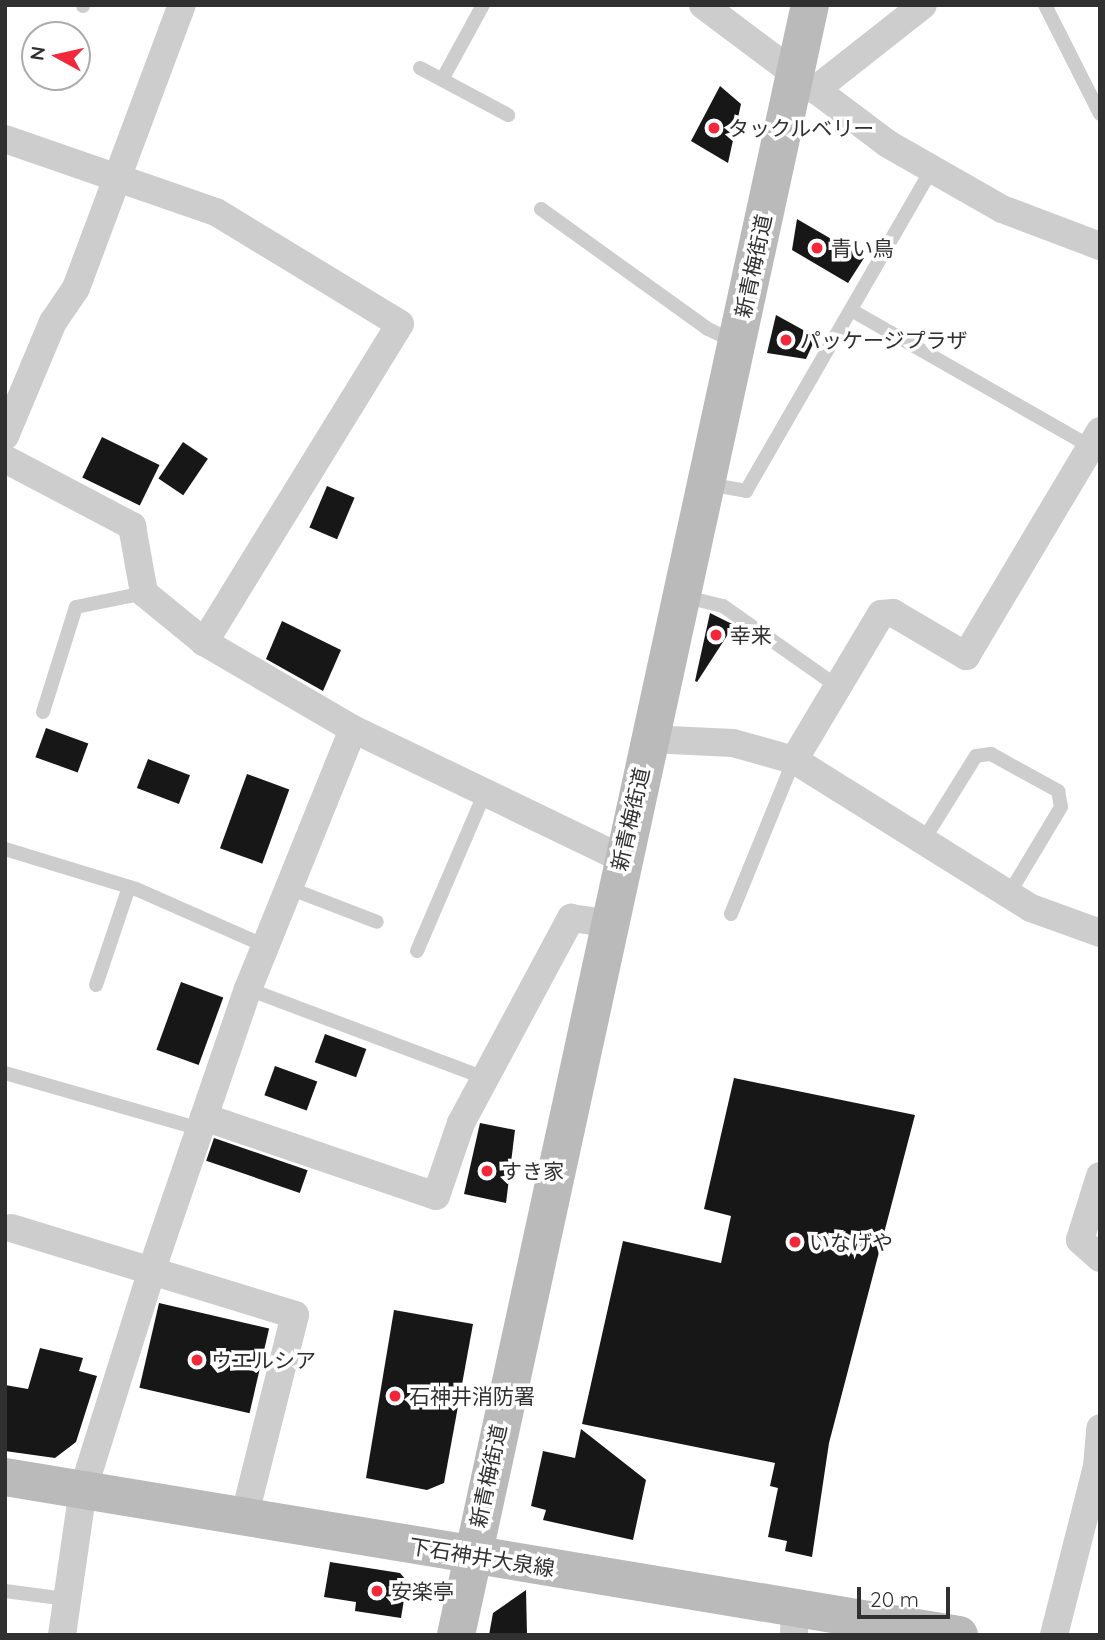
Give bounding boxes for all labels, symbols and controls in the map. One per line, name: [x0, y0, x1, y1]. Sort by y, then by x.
north arrow: [21, 21, 91, 91]
text: N: [24, 45, 50, 62]
place label: タックルベリー: [728, 115, 875, 141]
marker: タックルベリー: [706, 120, 722, 136]
street label: 新青梅街道: [730, 212, 776, 320]
place label: 青い鳥: [831, 235, 894, 261]
marker: 青い鳥: [809, 240, 825, 256]
place label: パッケージプラザ: [800, 327, 968, 353]
marker: パッケージプラザ: [778, 332, 794, 348]
place label: 幸来: [730, 622, 772, 648]
marker: 幸来: [708, 627, 724, 643]
street label: 新青梅街道: [606, 765, 654, 873]
place label: すき家: [501, 1158, 564, 1184]
marker: すき家: [479, 1163, 495, 1179]
place label: いなげや: [809, 1229, 893, 1255]
marker: いなげや: [787, 1234, 803, 1250]
place label: ウエルシア: [211, 1347, 316, 1373]
marker: ウエルシア: [189, 1352, 205, 1368]
place label: 石神井消防署: [409, 1383, 535, 1409]
marker: 石神井消防署: [387, 1388, 403, 1404]
street label: 新青梅街道: [465, 1422, 511, 1530]
street label: 下石神井大泉線: [407, 1533, 557, 1581]
scale bar: [860, 1574, 953, 1618]
place label: 安楽亭: [391, 1578, 454, 1604]
marker: 安楽亭: [369, 1583, 385, 1599]
text: 20 m: [870, 1586, 919, 1612]

